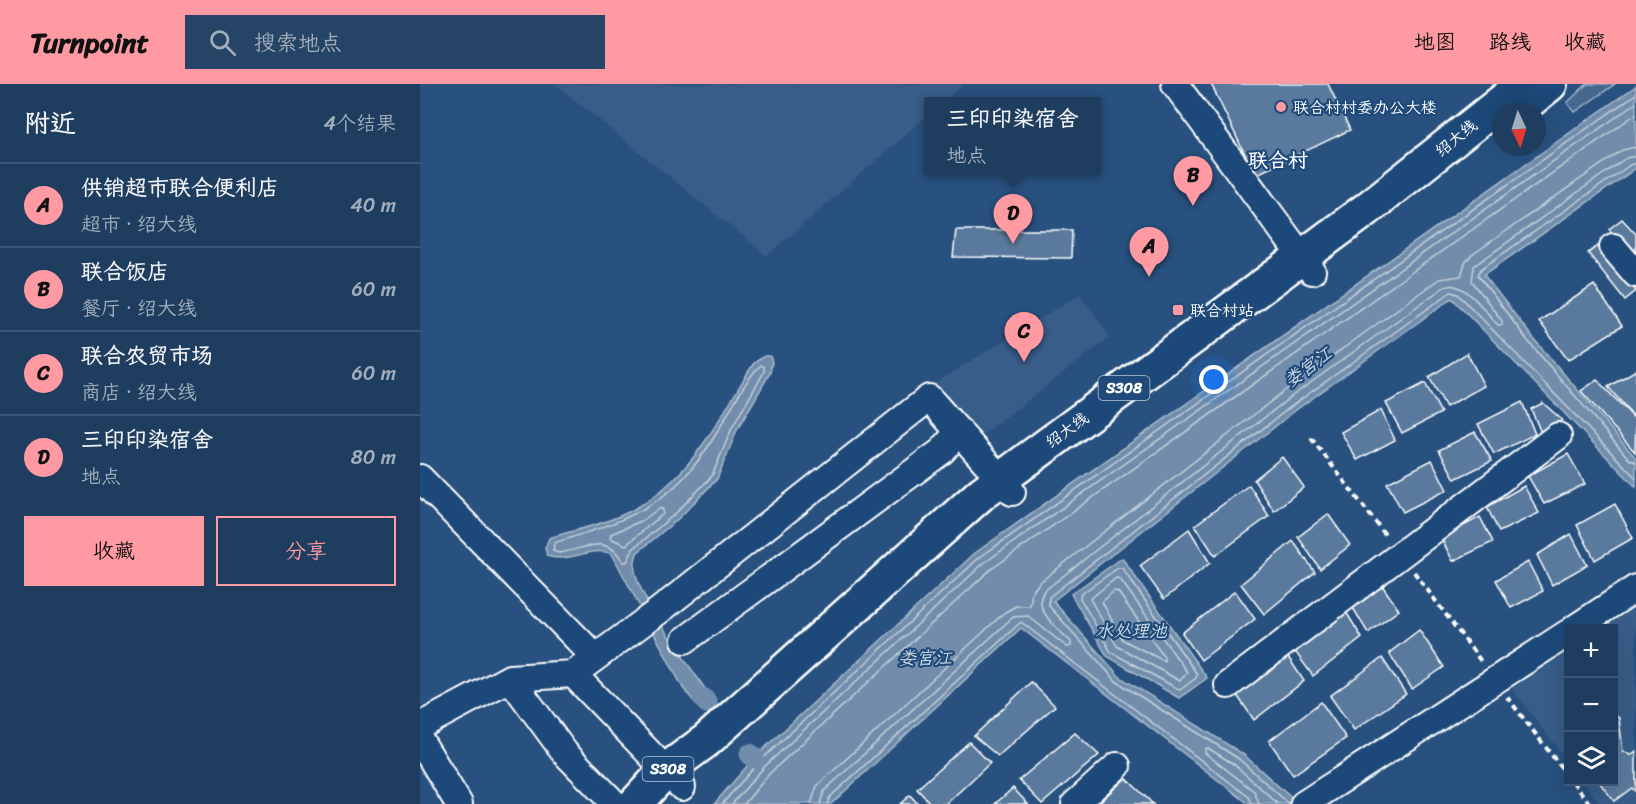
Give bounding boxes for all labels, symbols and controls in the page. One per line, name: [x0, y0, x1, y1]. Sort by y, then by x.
search box: [185, 15, 605, 69]
text: Turnpoint: [30, 18, 149, 67]
text: 搜索地点: [254, 23, 342, 62]
text: 地图: [1414, 23, 1456, 61]
text: 路线: [1489, 23, 1531, 61]
text: 收藏: [1564, 23, 1606, 61]
icon: search: [206, 26, 239, 59]
place label: 联合村村委办公大楼: [1293, 93, 1437, 122]
popup: [924, 97, 1101, 175]
text: 三印印染宿舍: [946, 99, 1079, 138]
text: 附近: [24, 100, 76, 146]
marker: 联合村村委办公大楼: [1274, 100, 1288, 114]
north arrow: [1492, 102, 1546, 156]
text: 4个结果: [324, 106, 396, 141]
street label: 绍大线: [1428, 112, 1484, 164]
text: 地点: [946, 138, 986, 173]
district label: 联合村: [1248, 143, 1308, 178]
pin: B: [1174, 156, 1212, 206]
text: 供销超市联合便利店: [81, 168, 279, 207]
text: A: [37, 188, 50, 223]
text: 40 m: [350, 188, 396, 223]
pin: D: [994, 194, 1032, 244]
text: 超市 · 绍大线: [81, 207, 197, 242]
pin: A: [1130, 228, 1168, 277]
text: 联合饭店: [81, 252, 169, 291]
text: B: [37, 272, 50, 307]
text: 60 m: [351, 272, 396, 307]
text: 餐厅 · 绍大线: [81, 291, 197, 326]
place label: 联合村站: [1190, 296, 1254, 325]
marker: 联合村站: [1171, 303, 1185, 317]
pin: C: [1004, 312, 1044, 362]
text: 联合农贸市场: [81, 336, 213, 375]
water label: 娄宫江: [1277, 338, 1340, 396]
text: C: [37, 356, 50, 391]
text: 60 m: [351, 356, 396, 391]
your location: [1199, 365, 1228, 394]
text: 商店 · 绍大线: [81, 375, 197, 410]
road number: S308: [1098, 376, 1150, 400]
street label: 绍大线: [1039, 404, 1095, 456]
text: 三印印染宿舍: [81, 420, 213, 459]
text: D: [38, 440, 49, 475]
text: 80 m: [351, 440, 396, 475]
text: 地点: [81, 459, 121, 494]
button: 收藏: [24, 516, 204, 586]
button: 分享: [216, 516, 396, 586]
water label: 水处理池: [1095, 615, 1168, 647]
map controls: [1564, 624, 1618, 786]
button: +: [1564, 624, 1618, 678]
water label: 娄宫江: [898, 642, 953, 674]
button: −: [1564, 678, 1618, 732]
button: layers: [1564, 732, 1618, 786]
road number: S308: [642, 757, 694, 781]

